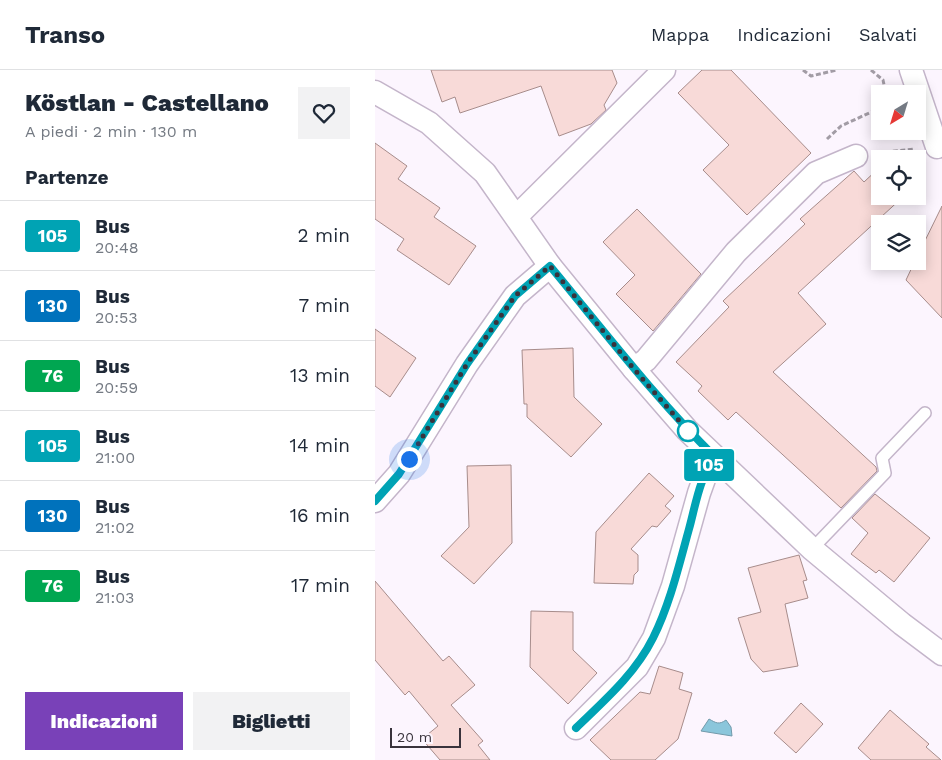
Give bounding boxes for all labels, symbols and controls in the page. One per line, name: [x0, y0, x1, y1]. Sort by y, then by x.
text: Transo: [25, 21, 105, 49]
text: Mappa: [651, 24, 709, 45]
text: Indicazioni: [737, 24, 831, 45]
text: Salvati: [859, 24, 917, 45]
north arrow: [871, 85, 926, 140]
map controls: [871, 85, 926, 270]
button: heart: [298, 87, 350, 139]
text: Köstlan - Castellano: [25, 89, 269, 117]
text: A piedi · 2 min · 130 m: [25, 122, 197, 141]
button: locate: [871, 150, 926, 205]
text: Partenze: [25, 166, 108, 189]
text: Bus: [95, 215, 130, 238]
button: layers: [871, 215, 926, 270]
text: 2 min: [298, 224, 350, 247]
text: 105: [38, 225, 67, 246]
text: 20:48: [95, 238, 139, 257]
text: Bus: [95, 285, 130, 308]
text: 7 min: [299, 294, 350, 317]
text: 130: [37, 295, 68, 316]
text: 20:53: [95, 308, 138, 327]
text: Bus: [95, 355, 130, 378]
text: 13 min: [290, 364, 350, 387]
text: 76: [42, 365, 63, 386]
text: 20:59: [95, 378, 138, 397]
unlabelled marker: [677, 420, 699, 442]
text: Bus: [95, 425, 130, 448]
text: 14 min: [290, 434, 350, 457]
text: 105: [38, 435, 67, 456]
your location: [397, 447, 422, 472]
text: 21:00: [95, 448, 135, 467]
line badge: 105: [680, 449, 738, 481]
text: 105: [694, 454, 724, 475]
text: Bus: [95, 495, 130, 518]
text: 16 min: [290, 504, 350, 527]
text: 130: [37, 505, 68, 526]
text: 21:02: [95, 518, 135, 537]
text: Bus: [95, 565, 130, 588]
text: 17 min: [291, 574, 350, 597]
text: 76: [42, 575, 63, 596]
text: 21:03: [95, 588, 134, 607]
button: Indicazioni: [25, 692, 183, 750]
button: Biglietti: [193, 692, 350, 750]
scale bar: [390, 725, 461, 748]
text: 20 m: [397, 729, 432, 745]

